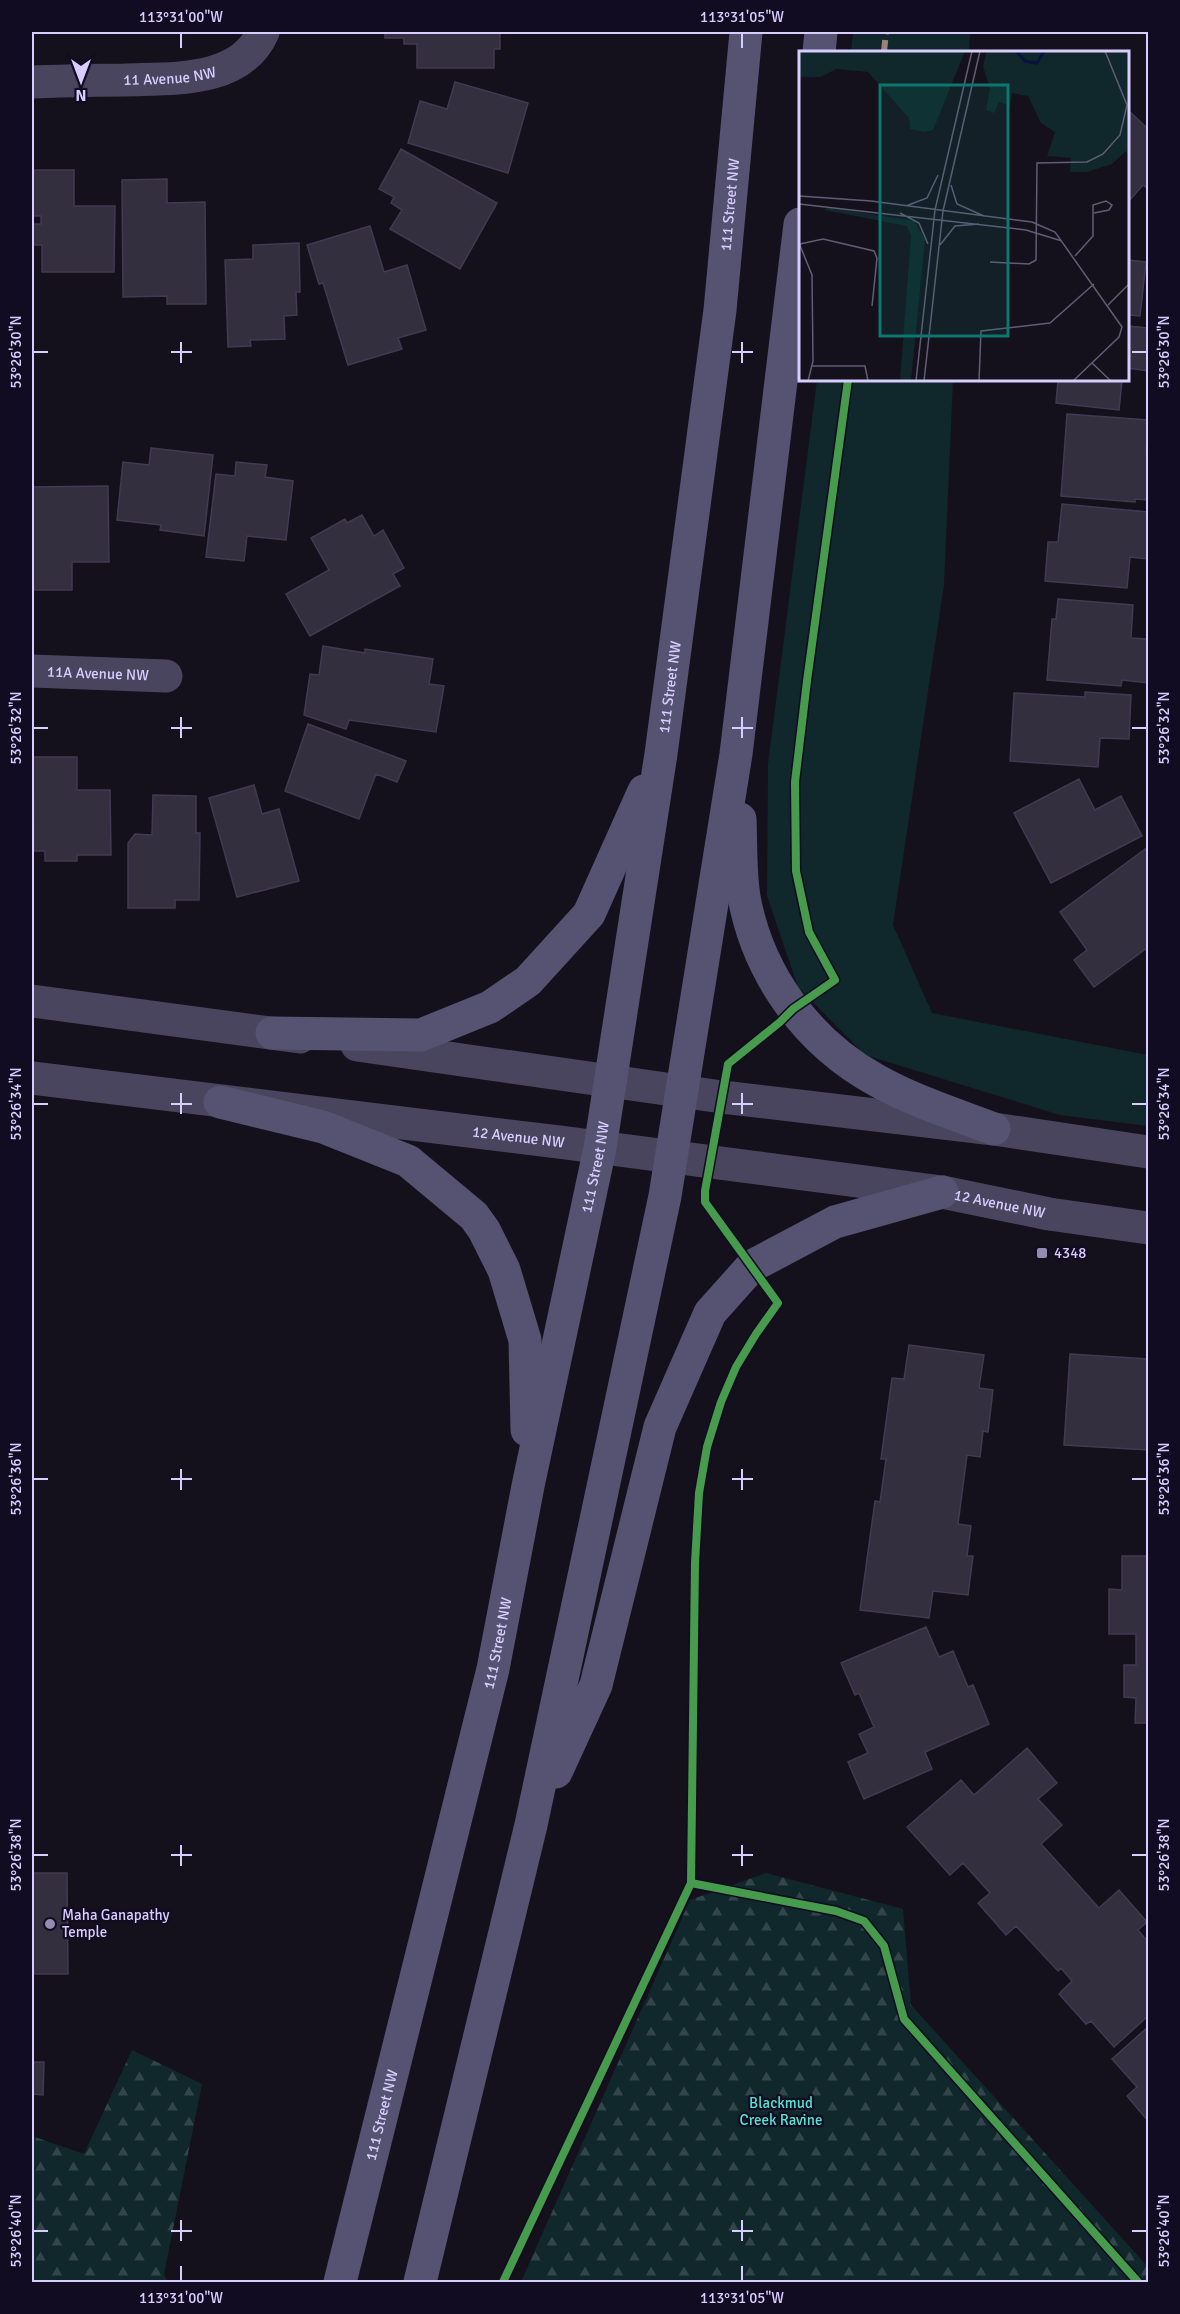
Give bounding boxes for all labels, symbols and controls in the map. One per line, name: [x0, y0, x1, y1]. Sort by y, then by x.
text: 113°31'00"W: [139, 8, 223, 26]
text: 113°31'05"W: [700, 8, 784, 26]
north arrow: [51, 51, 111, 111]
inset map: [799, 51, 1129, 381]
street label: 11 Avenue NW: [123, 63, 218, 89]
text: N: [75, 85, 87, 105]
street label: 111 Street NW: [717, 157, 743, 252]
text: 53°26'30"N: [7, 315, 25, 389]
text: 53°26'30"N: [1155, 315, 1173, 389]
street label: 111 Street NW: [655, 639, 685, 734]
street label: 11A Avenue NW: [47, 663, 149, 684]
text: 53°26'32"N: [7, 691, 25, 765]
text: 53°26'32"N: [1155, 691, 1173, 765]
text: 53°26'34"N: [7, 1067, 25, 1141]
text: 53°26'34"N: [1155, 1067, 1173, 1141]
street label: 111 Street NW: [577, 1120, 613, 1215]
street label: 12 Avenue NW: [471, 1123, 566, 1152]
street label: 12 Avenue NW: [952, 1186, 1047, 1222]
place label: 4348: [1054, 1244, 1086, 1262]
marker: 4348: [1035, 1246, 1049, 1260]
text: 53°26'36"N: [7, 1442, 25, 1516]
text: 53°26'36"N: [1155, 1442, 1173, 1516]
street label: 111 Street NW: [479, 1596, 516, 1691]
text: 53°26'38"N: [7, 1818, 25, 1892]
text: 53°26'38"N: [1155, 1818, 1173, 1892]
place label: Maha Ganapathy Temple: [62, 1906, 169, 1941]
marker: Maha Ganapathy Temple: [43, 1917, 57, 1931]
street label: 111 Street NW: [362, 2068, 402, 2162]
park label: Blackmud Creek Ravine: [740, 2094, 822, 2129]
text: 53°26'40"N: [7, 2194, 25, 2268]
text: 53°26'40"N: [1155, 2194, 1173, 2268]
text: 113°31'00"W: [139, 2289, 223, 2307]
text: 113°31'05"W: [700, 2289, 784, 2307]

